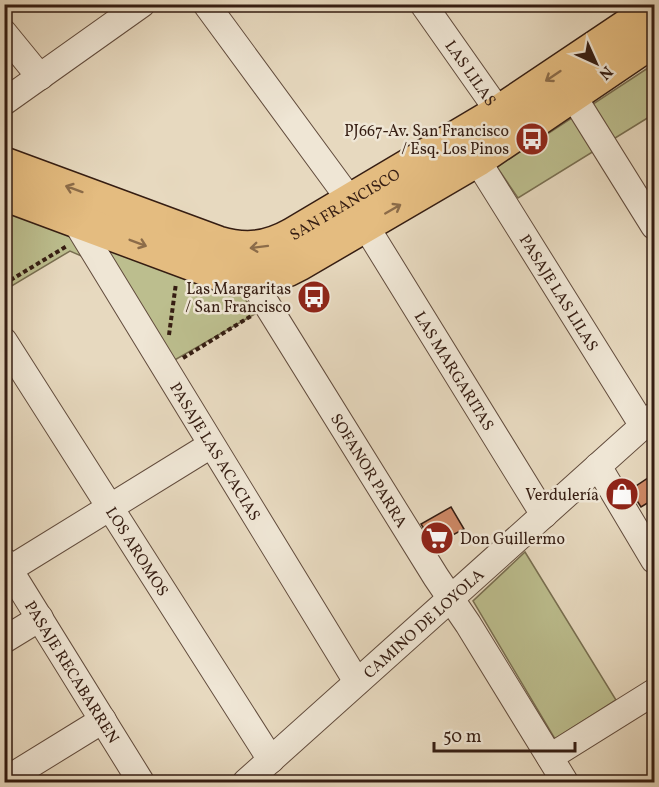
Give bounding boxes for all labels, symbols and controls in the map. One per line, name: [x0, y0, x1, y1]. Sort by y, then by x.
north arrow: [566, 33, 626, 93]
street label: LAS LILAS: [439, 36, 501, 111]
text: N: [593, 60, 617, 84]
one-way arrow: [545, 69, 562, 82]
place label: PJ667-Av. San Francisco / Esq. Los Pinos: [344, 121, 509, 161]
bus stop icon: PJ667-Av. San Francisco / Esq. Los Pinos: [514, 121, 550, 157]
street label: SAN FRANCISCO: [286, 164, 405, 247]
one-way arrow: [65, 183, 84, 194]
one-way arrow: [384, 203, 401, 215]
street label: PASAJE LAS LILAS: [513, 231, 603, 356]
one-way arrow: [128, 238, 147, 249]
one-way arrow: [249, 242, 269, 253]
place label: Las Margaritas / San Francisco: [185, 279, 291, 319]
bus stop icon: Las Margaritas / San Francisco: [296, 279, 332, 315]
street label: LAS MARGARITAS: [408, 308, 498, 435]
street label: PASAJE LAS ACACIAS: [163, 379, 265, 525]
street label: SOFANOR PARRA: [324, 410, 412, 532]
shop icon: Verdulería: [604, 476, 640, 512]
place label: Verdulería: [525, 485, 599, 507]
street label: LOS AROMOS: [99, 503, 173, 601]
supermarket icon: Don Guillermo: [419, 520, 455, 556]
place label: Don Guillermo: [460, 529, 565, 551]
street label: CAMINO DE LOYOLA: [360, 565, 489, 684]
street label: PASAJE RECABARREN: [18, 597, 123, 748]
scale bar: [434, 715, 575, 753]
text: 50 m: [443, 725, 482, 750]

